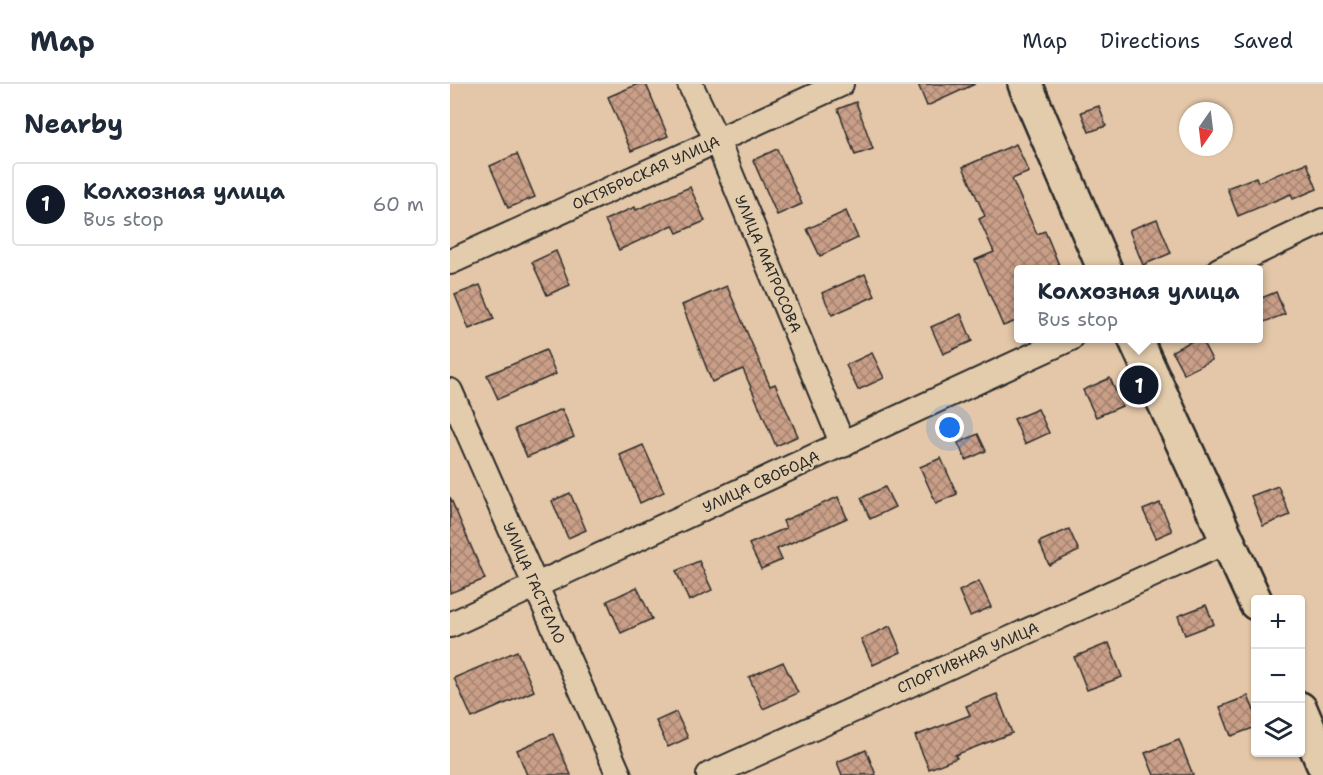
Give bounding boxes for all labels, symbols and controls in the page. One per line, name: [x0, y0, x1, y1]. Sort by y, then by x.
text: Map: [30, 22, 95, 60]
text: Map: [1022, 27, 1067, 55]
text: Directions: [1100, 27, 1200, 55]
text: Saved: [1233, 27, 1293, 55]
north arrow: [1179, 102, 1233, 156]
text: Nearby: [24, 106, 123, 141]
street label: ОКТЯБРЬСКАЯ УЛИЦА: [569, 131, 723, 215]
text: Колхозная улица: [83, 177, 285, 206]
text: 1: [41, 191, 50, 217]
text: 60 m: [372, 191, 424, 217]
street label: УЛИЦА МАТРОСОВА: [730, 192, 806, 336]
text: Bus stop: [83, 206, 164, 232]
popup: [1014, 265, 1263, 343]
text: Колхозная улица: [1038, 277, 1239, 306]
text: Bus stop: [1038, 306, 1118, 332]
pin: 1: [1120, 362, 1158, 408]
your location: [935, 413, 964, 442]
street label: УЛИЦА СВОБОДА: [699, 446, 823, 518]
street label: УЛИЦА ГАСТЕЛЛО: [498, 519, 570, 647]
map controls: [1251, 595, 1305, 757]
button: +: [1251, 595, 1305, 649]
street label: СПОРТИВНАЯ УЛИЦА: [894, 618, 1042, 698]
button: −: [1251, 649, 1305, 703]
button: layers: [1251, 703, 1305, 757]

